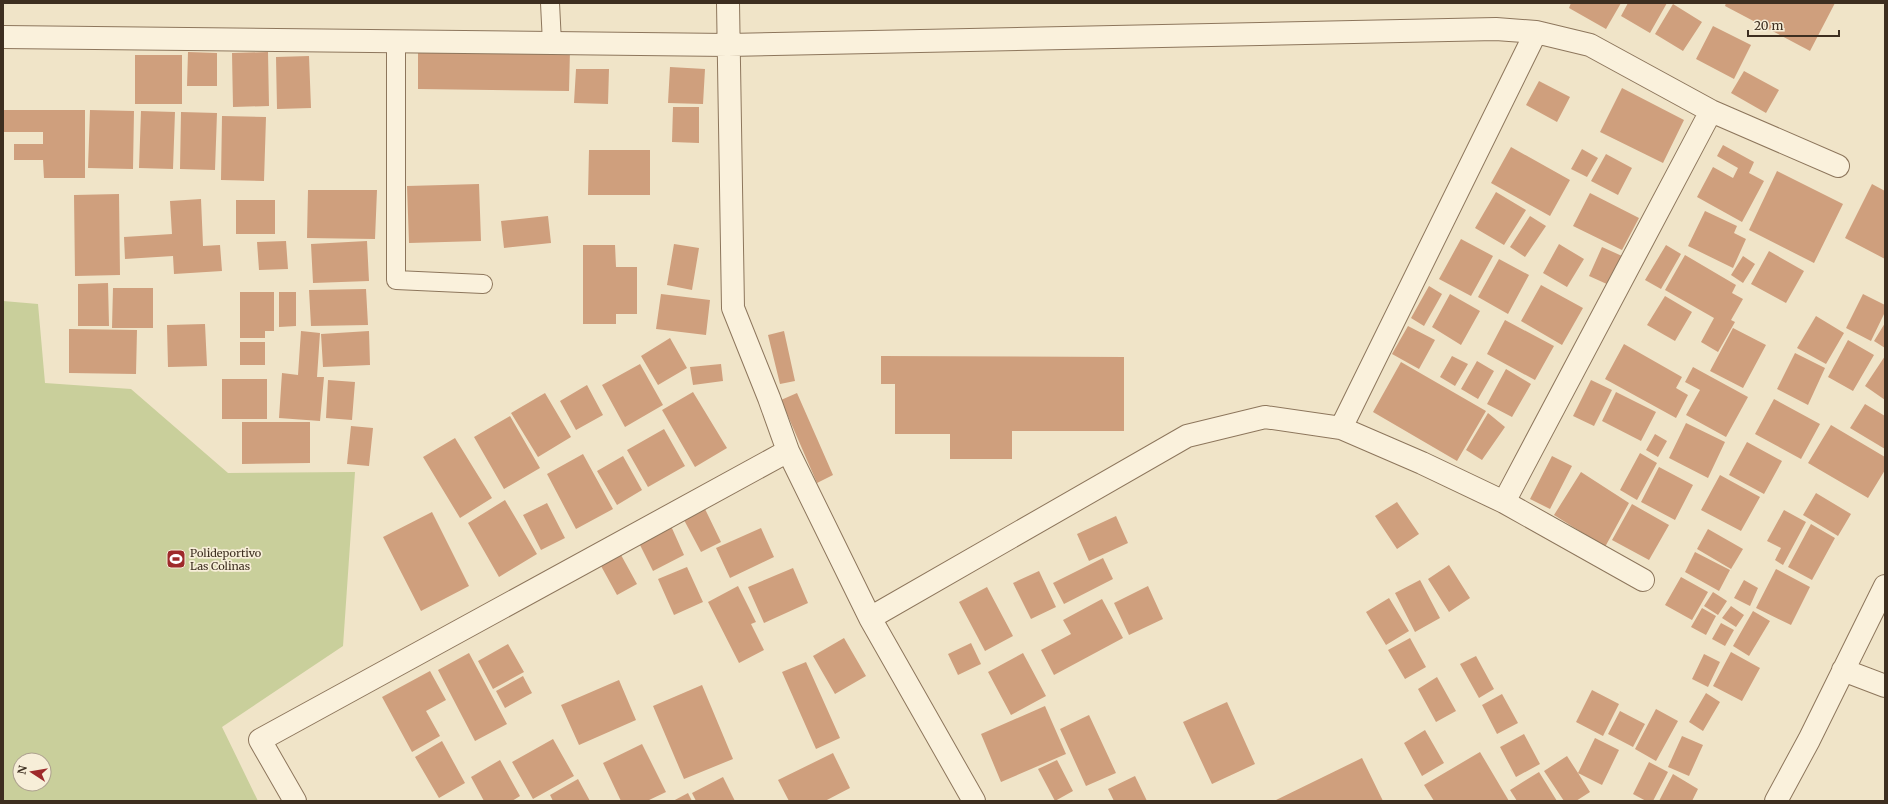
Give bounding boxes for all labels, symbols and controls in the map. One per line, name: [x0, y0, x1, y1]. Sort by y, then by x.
scale bar: [1748, 12, 1839, 38]
text: 20 m: [1754, 18, 1783, 33]
place label: Polideportivo Las Colinas: [190, 546, 262, 573]
sports icon: Polideportivo Las Colinas: [165, 548, 187, 570]
north arrow: [12, 752, 52, 792]
text: N: [14, 764, 30, 776]

